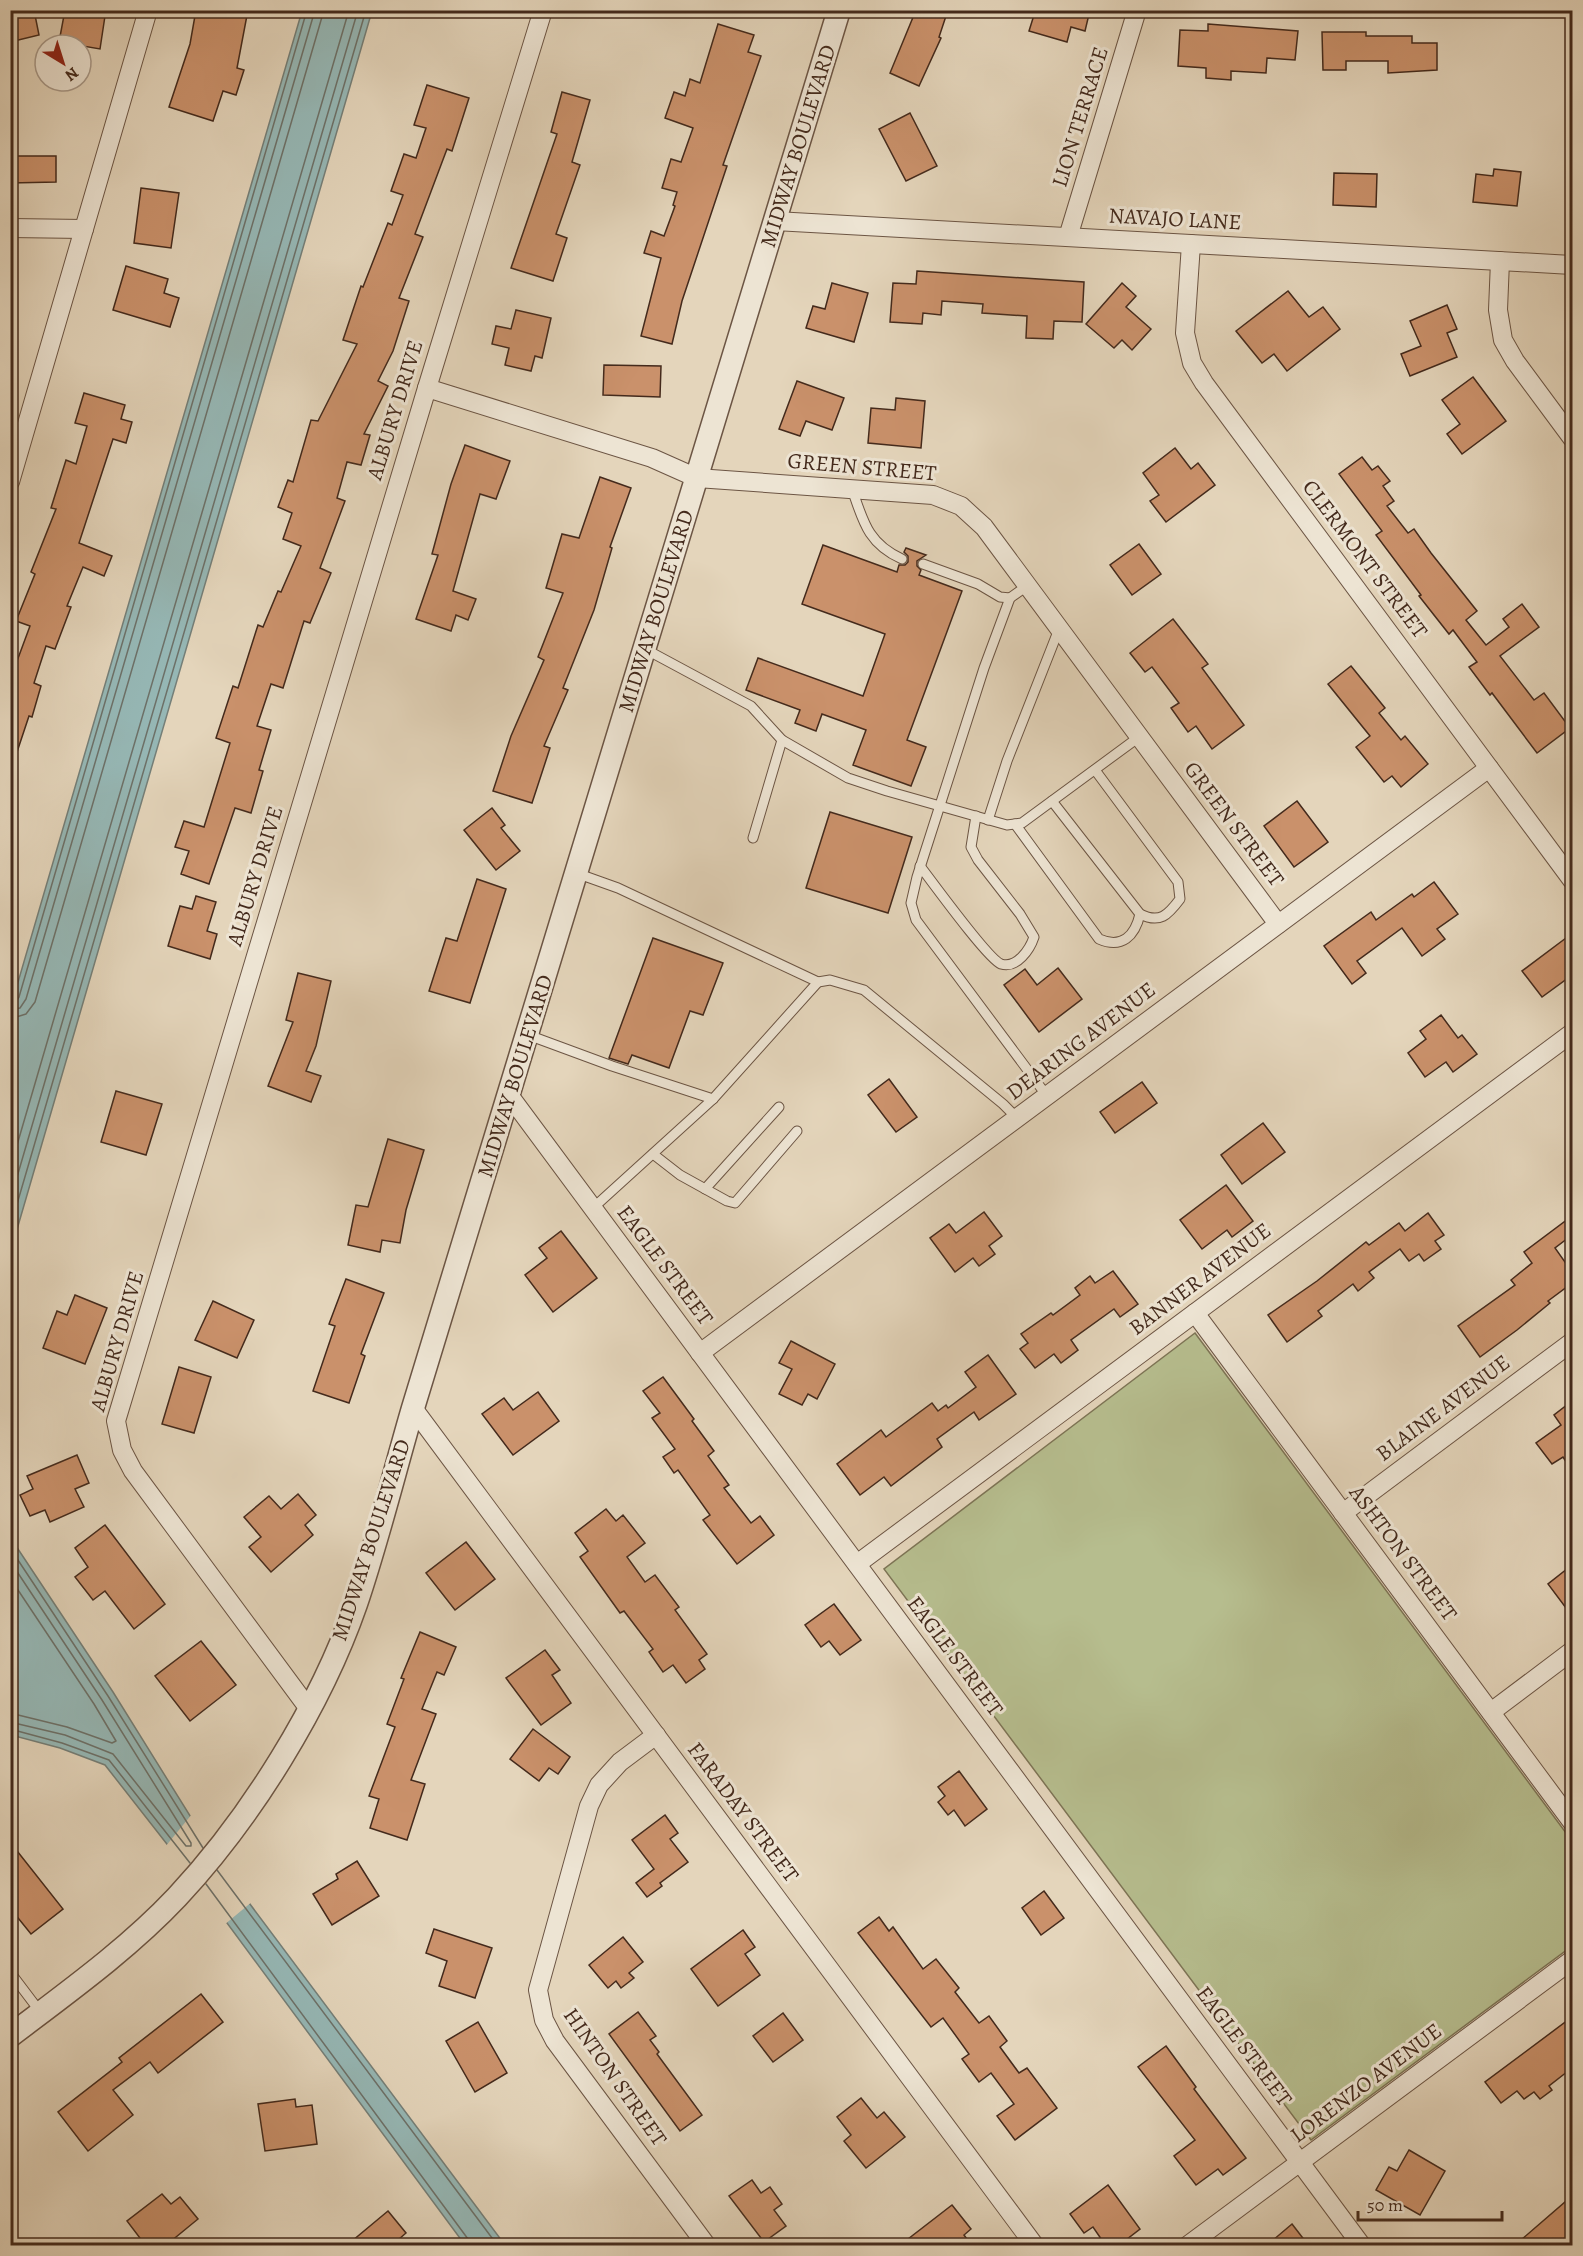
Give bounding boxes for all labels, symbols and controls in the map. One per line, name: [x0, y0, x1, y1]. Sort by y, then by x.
north arrow: [33, 33, 93, 93]
street label: MIDWAY BOULEVARD: [753, 41, 843, 251]
street label: LION TERRACE: [1044, 43, 1116, 191]
text: N: [60, 62, 83, 87]
street label: NAVAJO LANE: [1108, 201, 1242, 237]
street label: ALBURY DRIVE: [359, 336, 430, 484]
street label: GREEN STREET: [786, 446, 938, 488]
street label: CLERMONT STREET: [1295, 474, 1435, 644]
street label: MIDWAY BOULEVARD: [611, 506, 701, 716]
street label: GREEN STREET: [1177, 755, 1291, 893]
street label: ALBURY DRIVE: [219, 802, 290, 950]
street label: MIDWAY BOULEVARD: [470, 971, 560, 1181]
street label: DEARING AVENUE: [1000, 975, 1162, 1107]
street label: EAGLE STREET: [610, 1199, 720, 1331]
street label: BANNER AVENUE: [1123, 1216, 1277, 1342]
street label: ALBURY DRIVE: [82, 1267, 151, 1416]
street label: BLAINE AVENUE: [1370, 1348, 1516, 1468]
street label: MIDWAY BOULEVARD: [324, 1435, 418, 1645]
street label: ASHTON STREET: [1341, 1478, 1464, 1627]
street label: EAGLE STREET: [900, 1590, 1010, 1722]
street label: FARADAY STREET: [680, 1736, 806, 1888]
street label: EAGLE STREET: [1189, 1980, 1299, 2112]
street label: HINTON STREET: [556, 2002, 674, 2152]
street label: LORENZO AVENUE: [1284, 2016, 1448, 2150]
scale bar: [1358, 2184, 1502, 2222]
text: 50 m: [1367, 2193, 1403, 2217]

